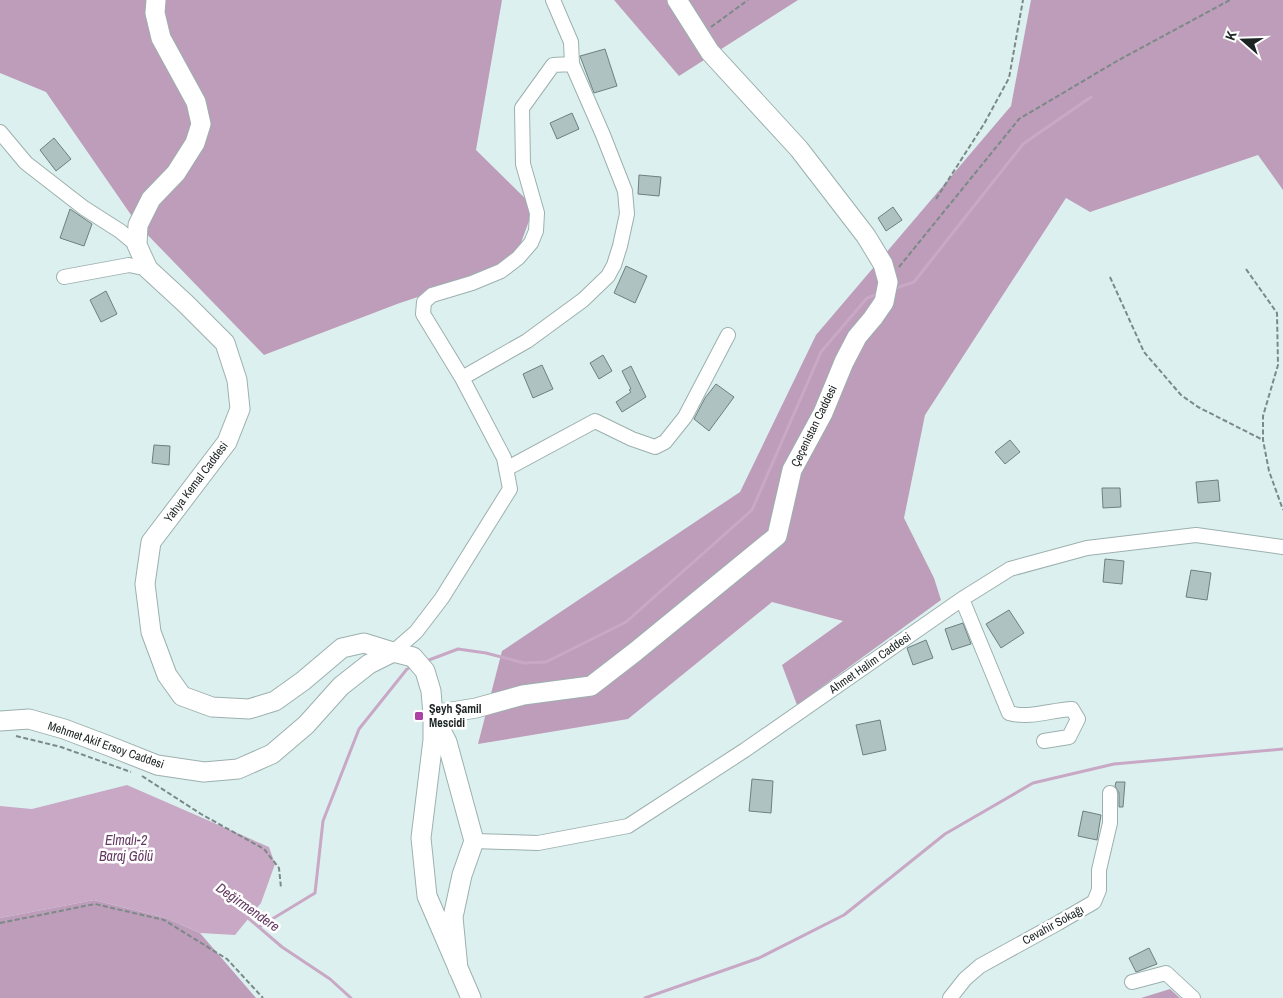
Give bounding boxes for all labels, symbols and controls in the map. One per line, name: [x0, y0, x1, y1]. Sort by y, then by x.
north arrow: [1218, 15, 1268, 65]
text: K: [1221, 28, 1241, 43]
street label: Çeçenistan Caddesi: [787, 382, 841, 470]
street label: Yahya Kemal Caddesi: [160, 438, 232, 526]
street label: Ahmet Halim Caddesi: [825, 629, 914, 698]
place label: Şeyh Şamil Mescidi: [429, 701, 482, 731]
marker: Şeyh Şamil Mescidi: [413, 710, 425, 722]
street label: Mehmet Akif Ersoy Caddesi: [46, 718, 166, 772]
water label: Elmalı-2 Baraj Gölü: [99, 831, 154, 865]
water label: Değirmendere: [213, 879, 283, 935]
street label: Cevahir Sokağı: [1019, 902, 1087, 948]

